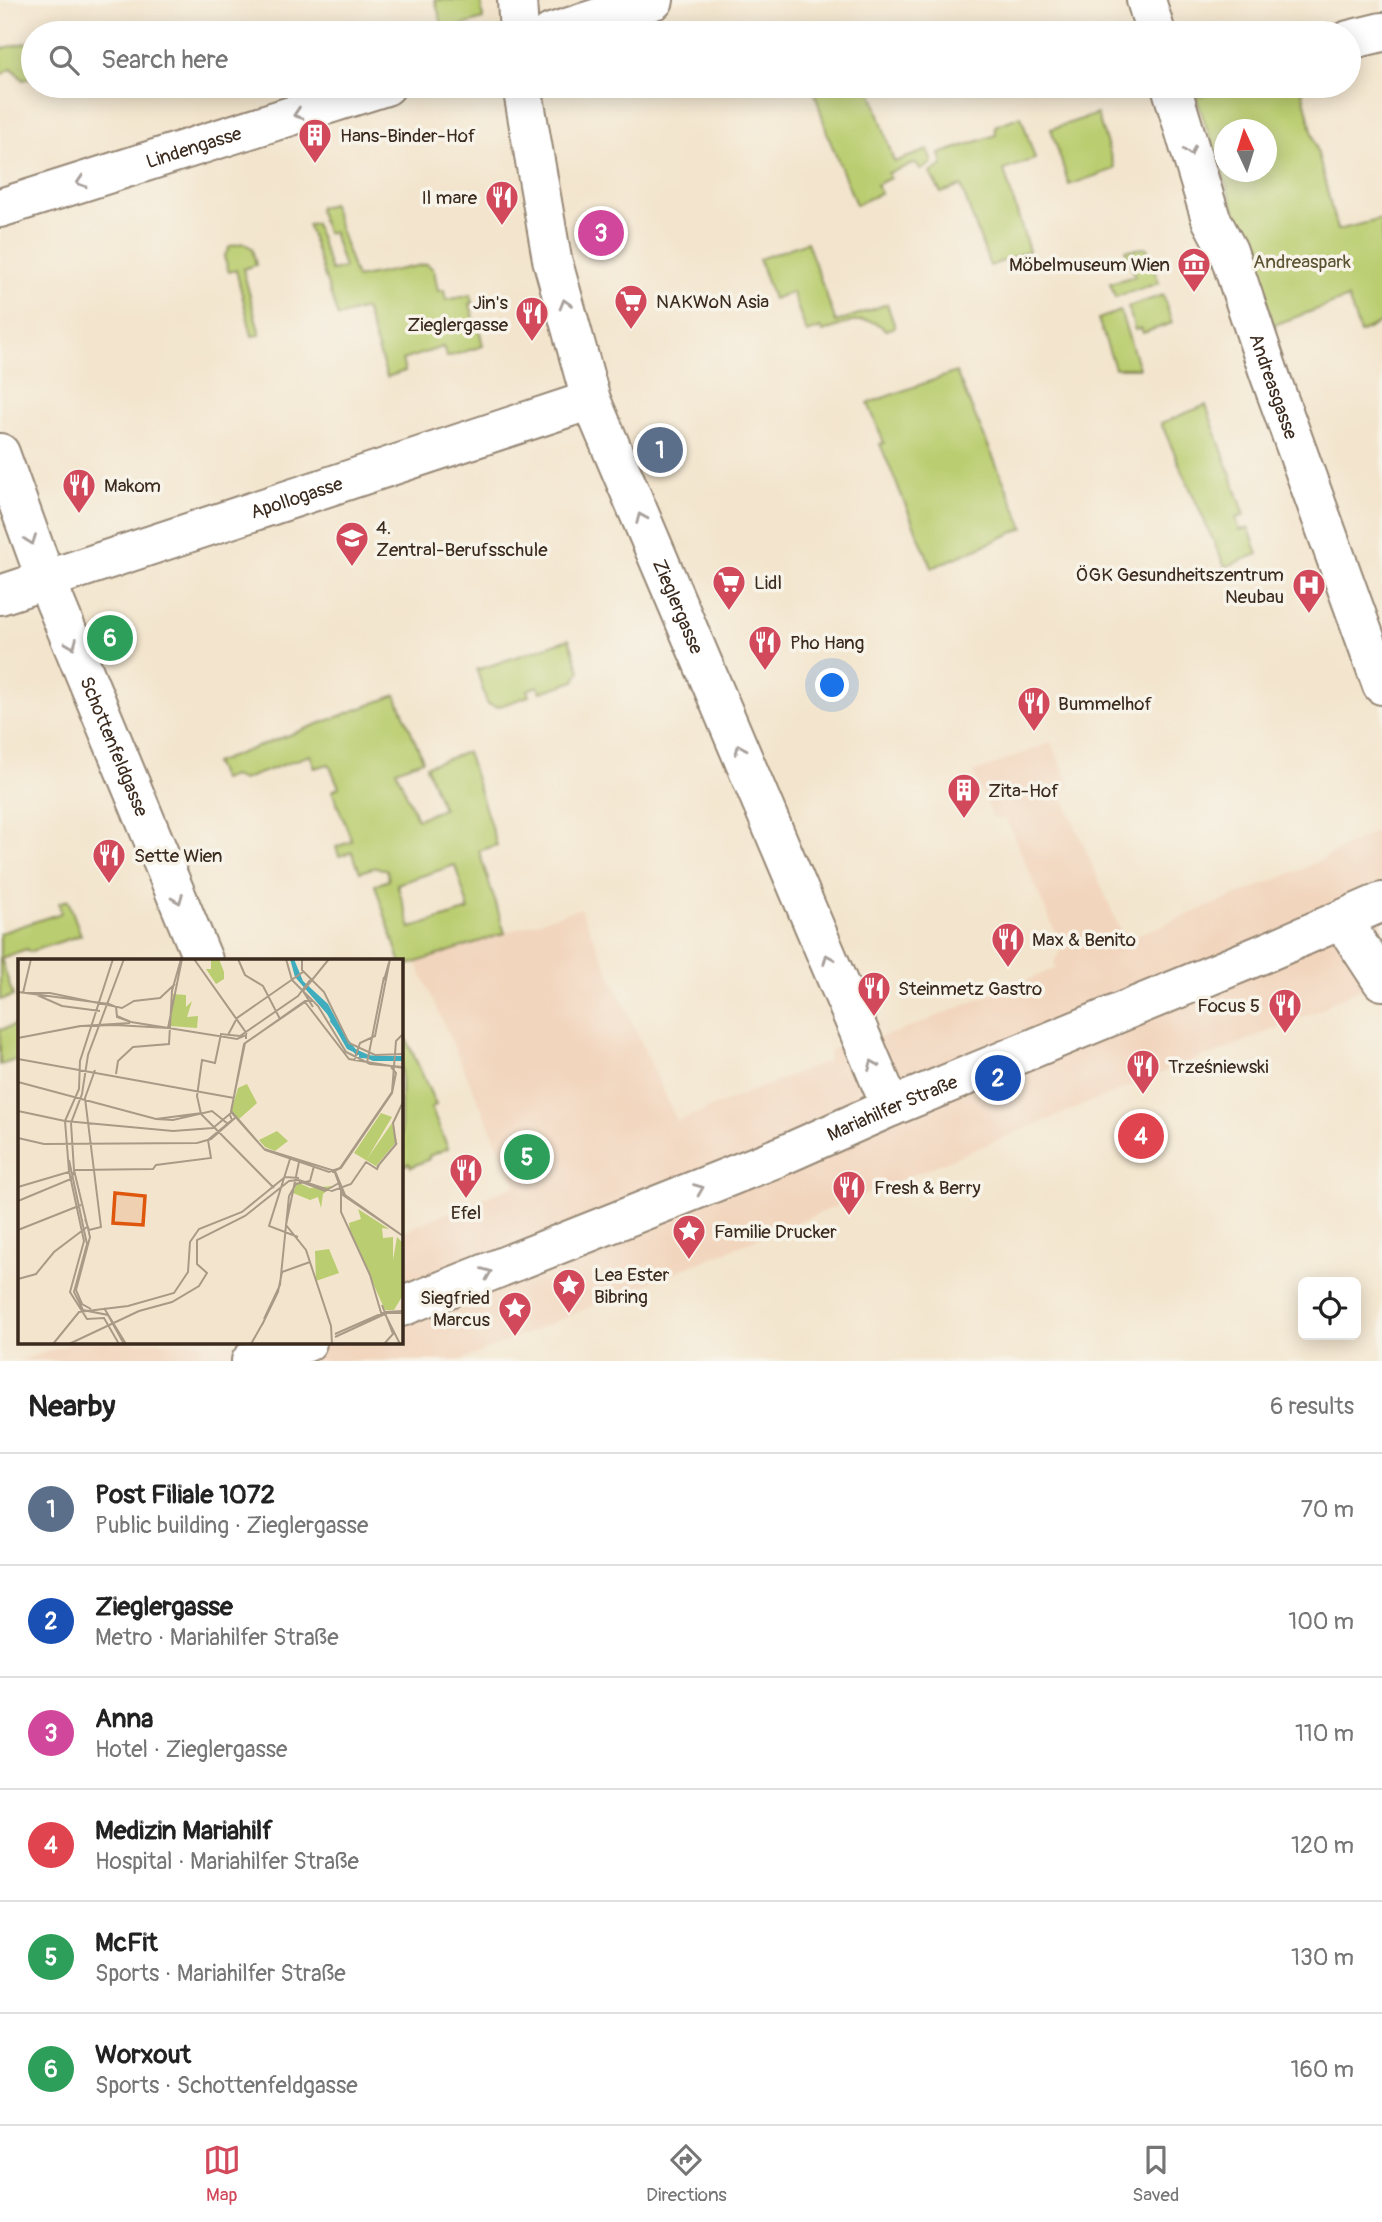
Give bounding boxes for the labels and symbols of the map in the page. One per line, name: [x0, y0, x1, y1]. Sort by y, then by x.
one-way arrow: [292, 105, 304, 120]
building icon: Hans-Binder-Hof: [296, 116, 334, 165]
north arrow: [1214, 119, 1277, 182]
street label: Lindengasse: [143, 121, 245, 174]
place label: Hans-Binder-Hof: [340, 124, 476, 148]
one-way arrow: [1182, 145, 1197, 157]
one-way arrow: [75, 174, 87, 189]
restaurant icon: Il mare: [483, 178, 521, 227]
place label: Il mare: [422, 186, 478, 210]
pin: 3: [578, 207, 624, 259]
museum icon: Möbelmuseum Wien: [1175, 245, 1213, 294]
park label: Andreaspark: [1253, 250, 1351, 274]
place label: Möbelmuseum Wien: [1009, 253, 1170, 277]
supermarket icon: NAKWoN Asia: [612, 282, 650, 331]
place label: NAKWoN Asia: [656, 290, 769, 314]
place label: Jin's Zieglergasse: [407, 291, 509, 337]
restaurant icon: Jin's Zieglergasse: [513, 294, 551, 343]
one-way arrow: [558, 298, 573, 310]
street label: Andreasgasse: [1244, 331, 1303, 443]
pin: 1: [637, 424, 683, 476]
restaurant icon: Makom: [60, 466, 98, 515]
street label: Apollogasse: [247, 472, 346, 525]
place label: Makom: [104, 474, 161, 498]
one-way arrow: [635, 512, 649, 525]
place label: 4. Zentral-Berufsschule: [376, 516, 548, 562]
school or university icon: 4. Zentral-Berufsschule: [333, 519, 371, 568]
one-way arrow: [23, 533, 37, 545]
street label: Zieglergasse: [647, 556, 709, 658]
supermarket icon: Lidl: [710, 563, 748, 612]
place label: ÖGK Gesundheitszentrum Neubau: [1076, 563, 1284, 609]
hospital icon: ÖGK Gesundheitszentrum Neubau: [1290, 566, 1328, 615]
place label: Lidl: [754, 571, 782, 595]
pin: 6: [87, 612, 133, 664]
restaurant icon: Pho Hang: [746, 623, 784, 672]
place label: Pho Hang: [790, 631, 864, 655]
one-way arrow: [64, 637, 78, 649]
your location: [815, 668, 849, 702]
street label: Schottenfeldgasse: [74, 673, 154, 821]
restaurant icon: Bummelhof: [1015, 684, 1053, 733]
place label: Bummelhof: [1058, 692, 1152, 716]
one-way arrow: [734, 744, 748, 756]
building icon: Zita-Hof: [945, 771, 983, 820]
place label: Zita-Hof: [988, 779, 1059, 803]
restaurant icon: Sette Wien: [90, 836, 128, 885]
place label: Sette Wien: [134, 844, 223, 868]
one-way arrow: [170, 892, 184, 904]
restaurant icon: Max & Benito: [989, 920, 1027, 969]
place label: Max & Benito: [1032, 928, 1136, 952]
one-way arrow: [823, 954, 837, 966]
inset map: [18, 959, 402, 1344]
restaurant icon: Steinmetz Gastro: [855, 969, 893, 1018]
place label: Steinmetz Gastro: [898, 977, 1042, 1001]
restaurant icon: Focus 5: [1266, 986, 1304, 1035]
place label: Focus 5: [1197, 994, 1260, 1018]
restaurant icon: Trześniewski: [1124, 1047, 1162, 1096]
pin: 2: [975, 1052, 1021, 1104]
place label: Trześniewski: [1168, 1055, 1269, 1079]
one-way arrow: [867, 1059, 881, 1072]
street label: Mariahilfer Straße: [823, 1070, 962, 1147]
pin: 4: [1118, 1110, 1164, 1162]
pin: 5: [504, 1131, 550, 1183]
restaurant icon: Efel: [447, 1151, 485, 1200]
restaurant icon: Fresh & Berry: [830, 1168, 868, 1217]
place label: Fresh & Berry: [874, 1176, 981, 1200]
one-way arrow: [692, 1184, 704, 1198]
place label: Efel: [451, 1201, 481, 1225]
place icon: Familie Drucker: [670, 1212, 708, 1261]
place label: Familie Drucker: [714, 1220, 837, 1244]
place label: Lea Ester Bibring: [594, 1263, 669, 1309]
place icon: Lea Ester Bibring: [550, 1266, 588, 1315]
one-way arrow: [480, 1267, 492, 1281]
place label: Siegfried Marcus: [420, 1286, 490, 1332]
place icon: Siegfried Marcus: [496, 1289, 534, 1338]

